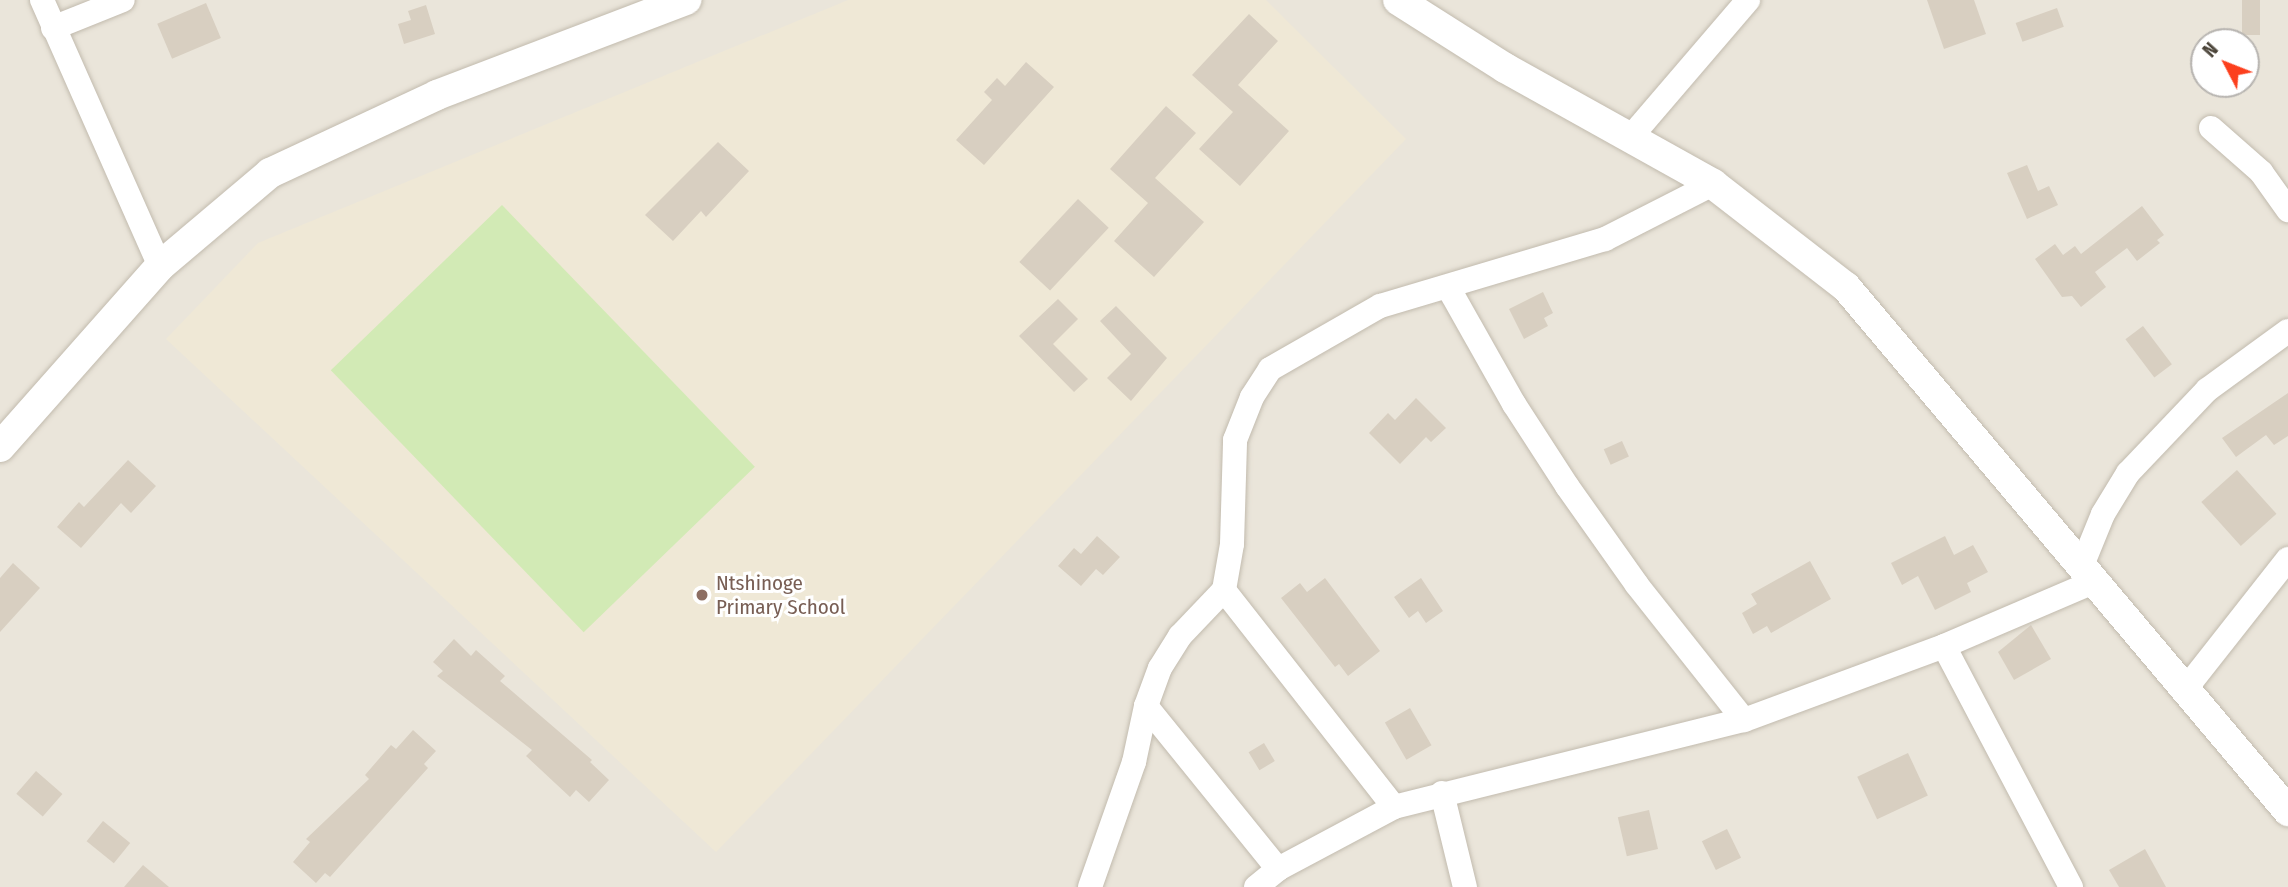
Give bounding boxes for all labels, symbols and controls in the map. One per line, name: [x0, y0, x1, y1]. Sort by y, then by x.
north arrow: [2190, 28, 2260, 98]
text: N: [2198, 38, 2223, 62]
place label: Ntshinoge Primary School: [716, 570, 845, 620]
marker: Ntshinoge Primary School: [694, 587, 710, 603]

